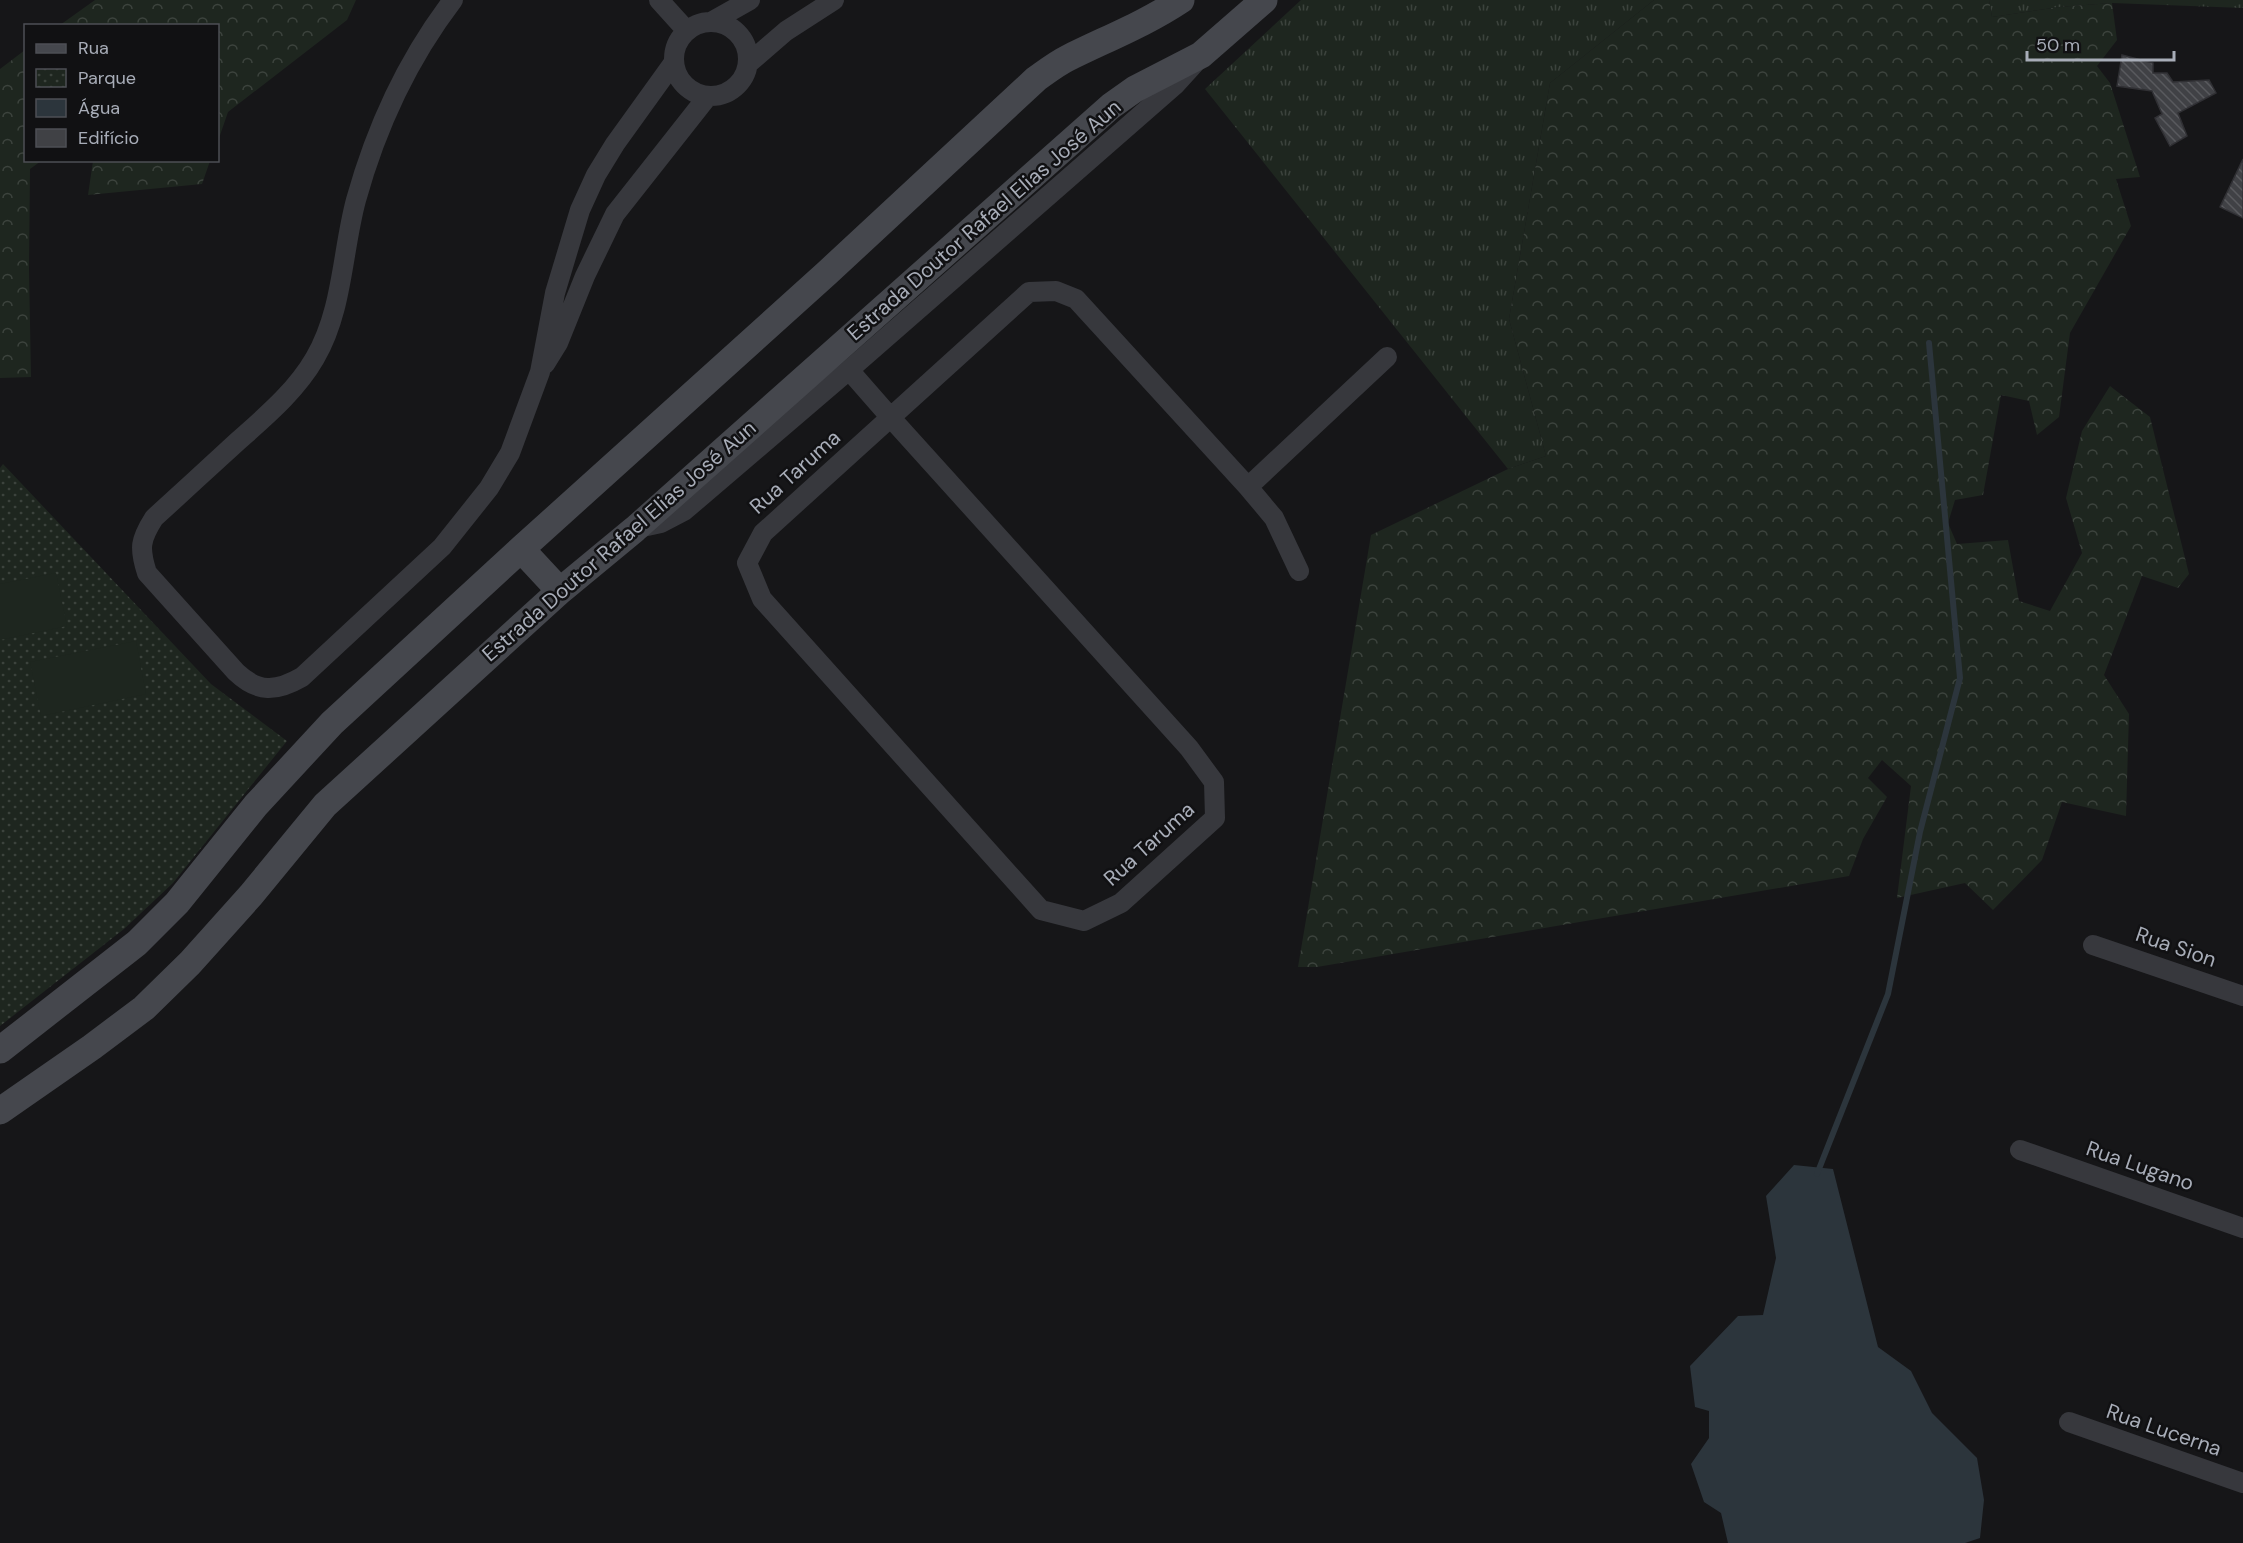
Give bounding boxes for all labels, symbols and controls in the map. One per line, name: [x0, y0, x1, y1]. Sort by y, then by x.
legend: [24, 24, 219, 162]
scale bar: [2027, 24, 2174, 62]
text: 50 m: [2036, 33, 2080, 57]
text: Rua: [78, 36, 109, 60]
text: Parque: [78, 66, 136, 90]
street label: Estrada Doutor Rafael Elias José Aun: [841, 93, 1127, 347]
text: Água: [78, 96, 120, 120]
text: Edifício: [78, 126, 139, 150]
street label: Estrada Doutor Rafael Elias José Aun: [476, 414, 762, 668]
street label: Rua Taruma: [744, 424, 846, 520]
street label: Rua Taruma: [1098, 796, 1200, 892]
street label: Rua Sion: [2132, 920, 2220, 974]
street label: Rua Lugano: [2082, 1134, 2198, 1198]
street label: Rua Lucerna: [2103, 1397, 2225, 1463]

